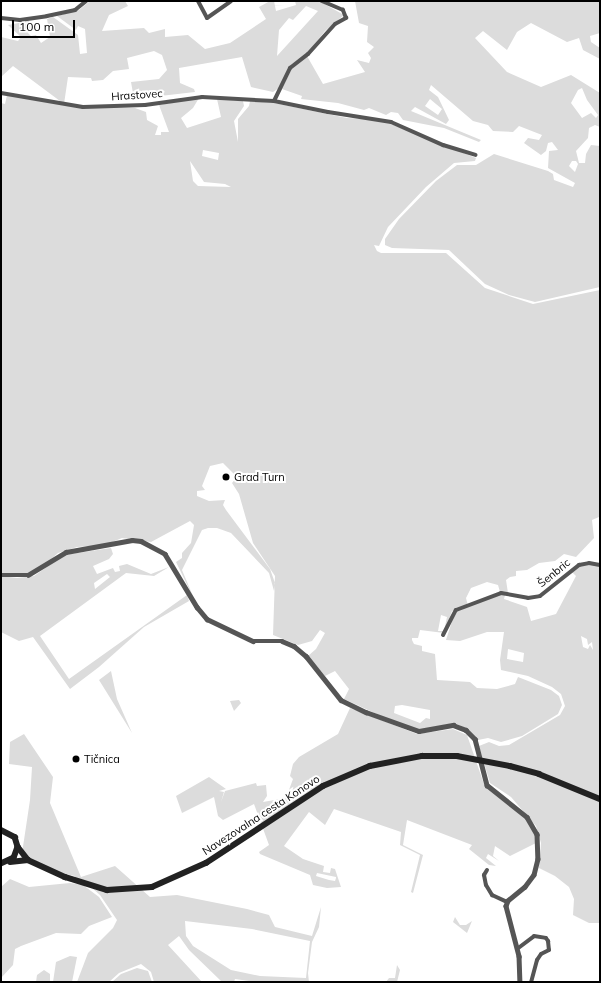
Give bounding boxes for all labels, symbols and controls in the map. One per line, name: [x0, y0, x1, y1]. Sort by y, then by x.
scale bar: [14, 12, 77, 38]
text: 100 m: [19, 19, 54, 34]
street label: Hrastovec: [111, 87, 163, 103]
place label: Grad Turn: [234, 470, 285, 484]
marker: Grad Turn: [221, 472, 231, 482]
street label: Šenbric: [535, 556, 573, 590]
place label: Tičnica: [84, 752, 120, 766]
marker: Tičnica: [71, 754, 81, 764]
street label: Navezovalna cesta Konovo: [200, 772, 322, 858]

